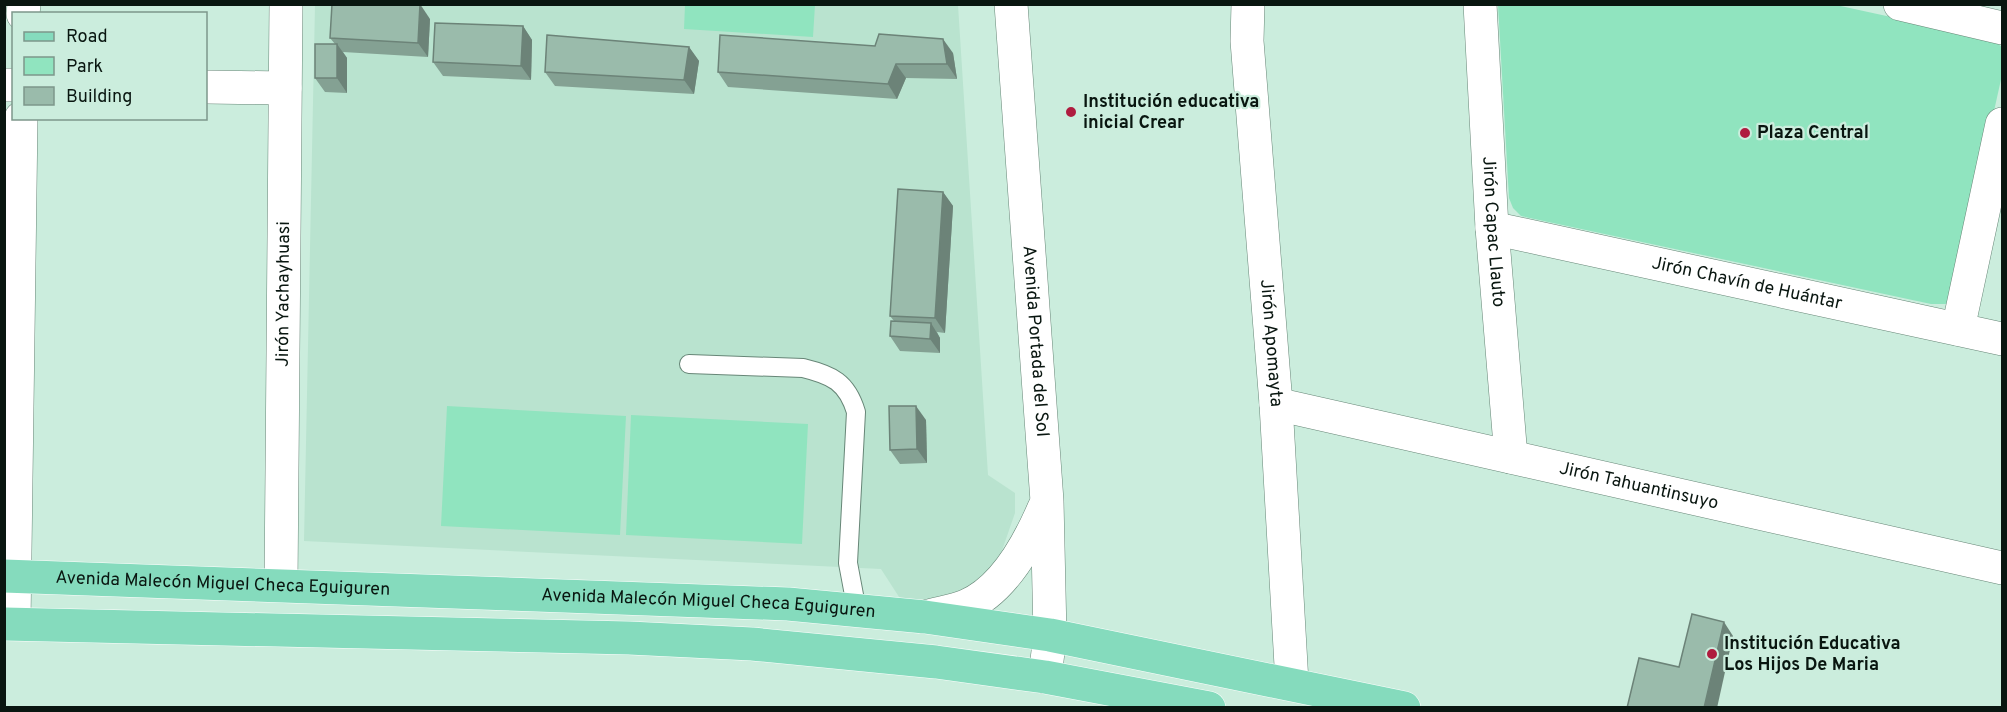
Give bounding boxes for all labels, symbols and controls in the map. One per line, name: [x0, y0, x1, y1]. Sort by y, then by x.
legend: [12, 12, 207, 120]
text: Road: [66, 26, 108, 49]
text: Park: [66, 56, 103, 79]
text: Building: [66, 86, 132, 109]
place label: Institución educativa inicial Crear: [1083, 91, 1259, 135]
marker: Institución educativa inicial Crear: [1064, 105, 1078, 119]
place label: Plaza Central: [1757, 122, 1869, 145]
marker: Plaza Central: [1738, 126, 1752, 140]
street label: Jirón Capac Llauto: [1477, 156, 1510, 308]
street label: Jirón Yachayhuasi: [271, 221, 296, 367]
street label: Avenida Portada del Sol: [1017, 245, 1054, 438]
street label: Jirón Chavín de Huántar: [1650, 252, 1844, 315]
street label: Jirón Apomayta: [1255, 278, 1288, 408]
street label: Jirón Tahuantinsuyo: [1557, 457, 1721, 515]
street label: Avenida Malecón Miguel Checa Eguiguren: [55, 566, 391, 601]
street label: Avenida Malecón Miguel Checa Eguiguren: [541, 584, 877, 624]
place label: Institución Educativa Los Hijos De Maria: [1724, 633, 1901, 677]
marker: Institución Educativa Los Hijos De Maria: [1705, 647, 1719, 661]

